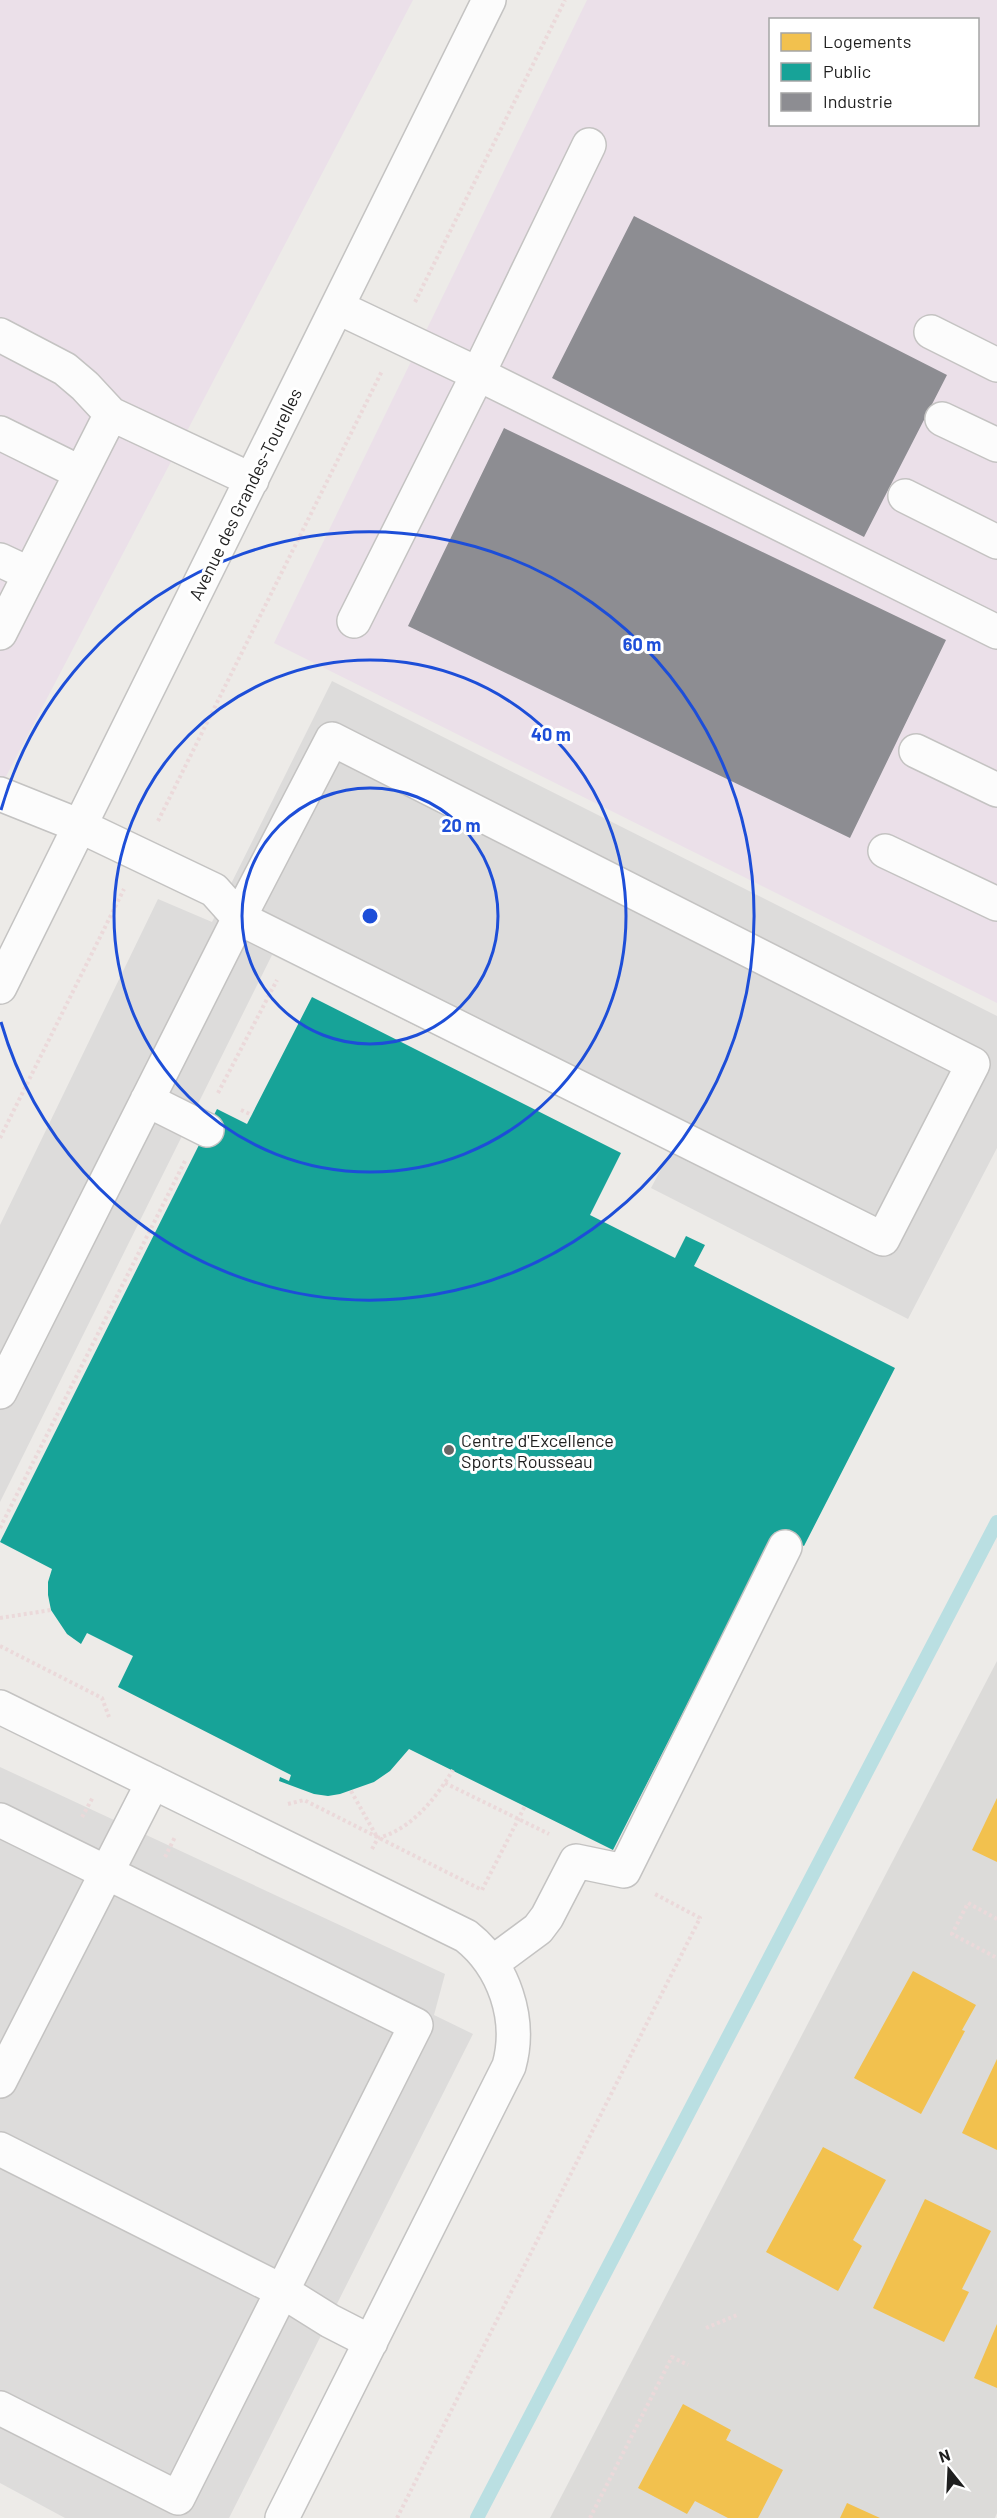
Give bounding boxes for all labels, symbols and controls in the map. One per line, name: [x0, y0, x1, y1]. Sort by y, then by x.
legend: [769, 18, 979, 126]
text: Logements: [823, 30, 912, 52]
text: Public: [823, 60, 871, 82]
text: Industrie: [823, 90, 893, 112]
street label: Avenue des Grandes-Tourelles: [184, 384, 306, 604]
text: 60 m: [623, 633, 661, 655]
text: 40 m: [531, 723, 571, 745]
text: 20 m: [442, 814, 480, 836]
centre of rings: [360, 906, 380, 926]
place label: Centre d'Excellence Sports Rousseau: [461, 1429, 614, 1472]
marker: Centre d'Excellence Sports Rousseau: [442, 1443, 456, 1457]
north arrow: [919, 2440, 979, 2500]
text: N: [936, 2445, 952, 2466]

